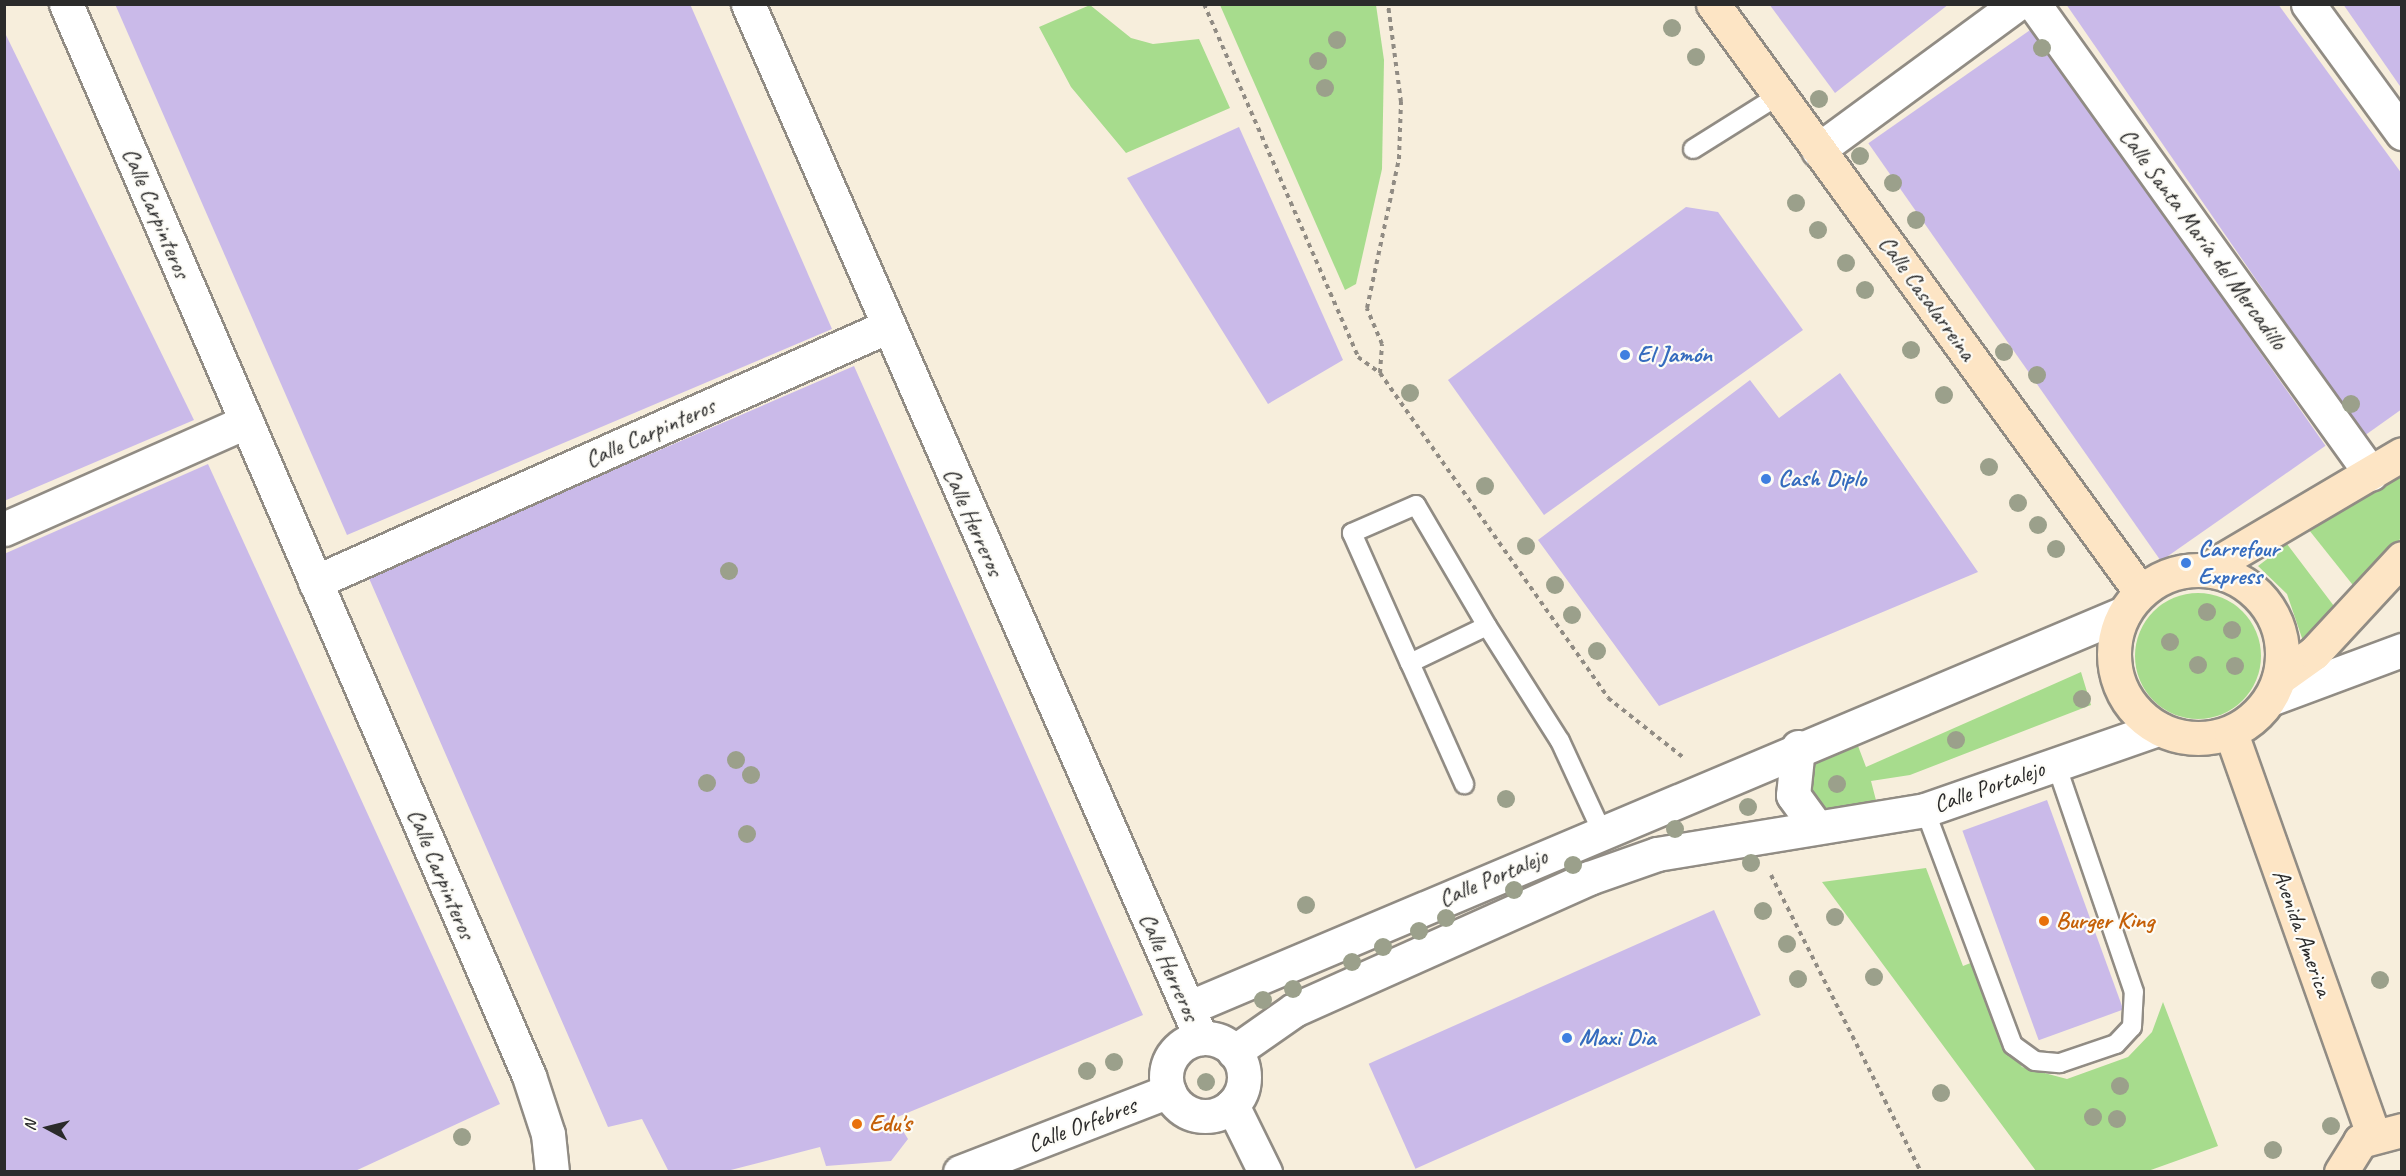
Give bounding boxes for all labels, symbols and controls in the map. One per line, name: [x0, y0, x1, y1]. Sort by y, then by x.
street label: Calle Santa María del Mercadillo: [2113, 123, 2293, 355]
street label: Calle Carpinteros: [116, 143, 196, 283]
street label: Calle Casalarreina: [1872, 230, 1982, 366]
place label: El Jamón: [1637, 341, 1711, 369]
marker: El Jamón: [1618, 348, 1632, 362]
street label: Calle Carpinteros: [580, 391, 720, 475]
street label: Calle Herreros: [936, 464, 1010, 580]
place label: Cash Diplo: [1778, 465, 1867, 493]
marker: Cash Diplo: [1759, 472, 1773, 486]
place label: Carrefour Express: [2198, 535, 2279, 591]
marker: Carrefour Express: [2179, 556, 2193, 570]
street label: Calle Portalejo: [1930, 755, 2048, 819]
street label: Calle Carpinteros: [401, 804, 481, 944]
street label: Calle Portalejo: [1435, 843, 1551, 913]
street label: Avenida America: [2266, 865, 2338, 1001]
place label: Burger King: [2056, 907, 2154, 935]
street label: Calle Herreros: [1132, 909, 1206, 1025]
marker: Burger King: [2037, 914, 2051, 928]
place label: Maxi Dia: [1579, 1024, 1655, 1052]
marker: Maxi Dia: [1560, 1031, 1574, 1045]
street label: Calle Orfebres: [1024, 1091, 1140, 1159]
north arrow: [18, 1098, 78, 1158]
place label: Edu's: [869, 1110, 911, 1138]
marker: Edu's: [850, 1117, 864, 1131]
text: N: [20, 1120, 41, 1132]

